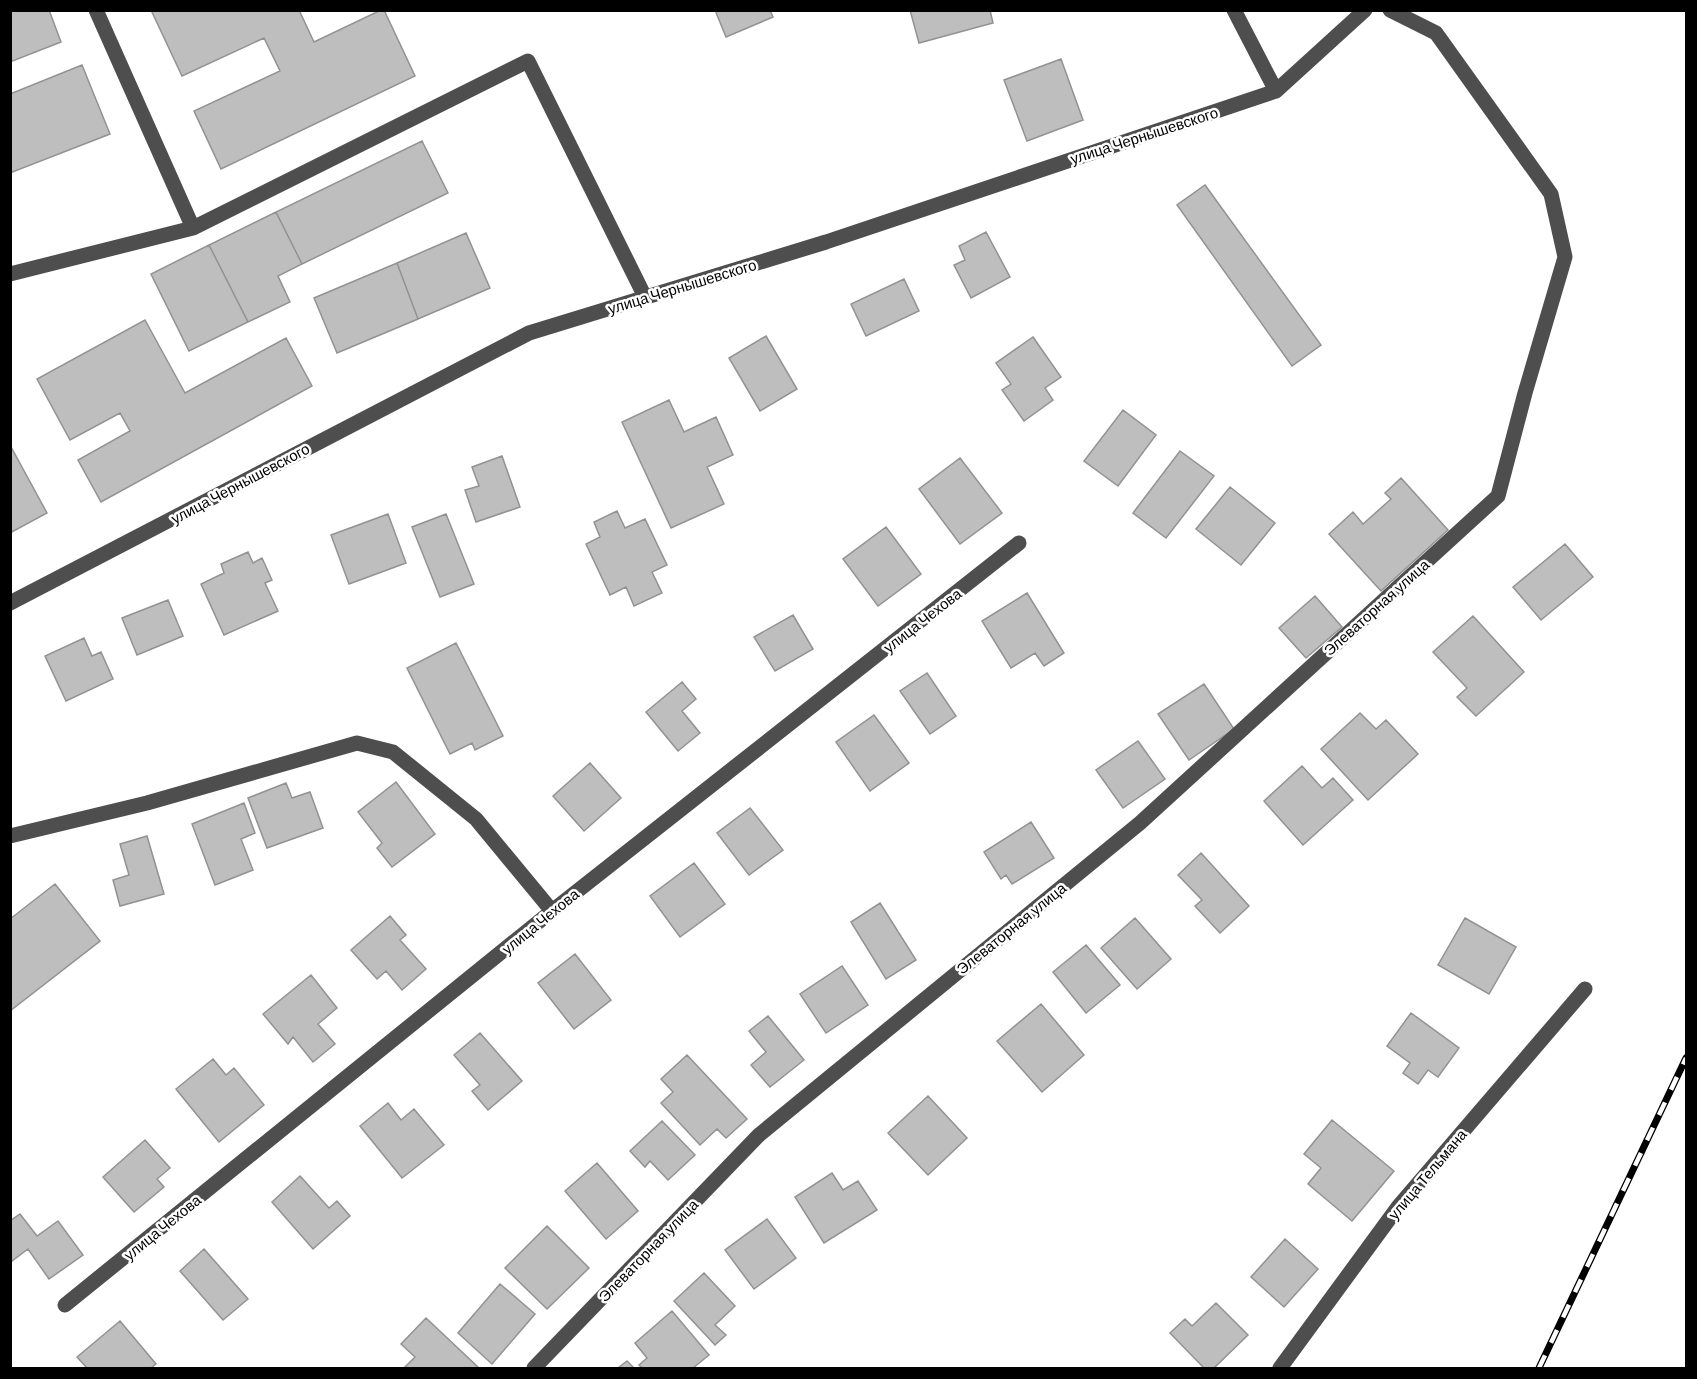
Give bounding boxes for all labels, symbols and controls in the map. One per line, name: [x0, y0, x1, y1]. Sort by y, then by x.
street label: улица Чернышевского: [1068, 103, 1220, 167]
street label: улица Чернышевского: [606, 255, 758, 317]
street label: улица Чернышевского: [168, 439, 312, 527]
street label: Элеваторная улица: [1320, 555, 1433, 659]
street label: улица Чехова: [879, 584, 965, 656]
street label: Элеваторная улица: [953, 878, 1070, 978]
street label: улица Чехова: [498, 884, 583, 958]
street label: улица Тельмана: [1384, 1125, 1470, 1223]
street label: улица Чехова: [120, 1190, 205, 1264]
street label: Элеваторная улица: [594, 1195, 702, 1305]

